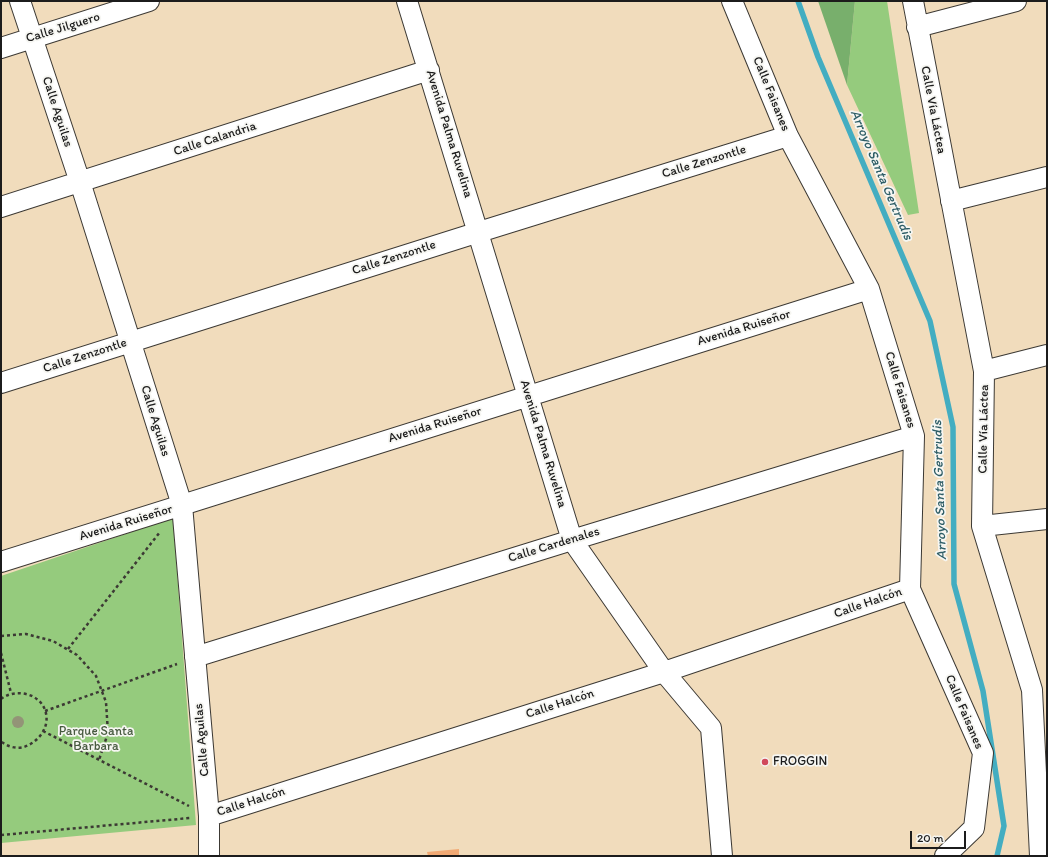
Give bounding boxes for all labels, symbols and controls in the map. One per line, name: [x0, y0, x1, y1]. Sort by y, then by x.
street label: Calle Jilguero: [24, 9, 102, 47]
street label: Calle Faisanes: [749, 54, 793, 134]
street label: Calle Vía Láctea: [917, 65, 949, 155]
street label: Avenida Palma Ruvelina: [422, 68, 476, 200]
street label: Calle Aguilas: [38, 75, 76, 149]
water label: Arroyo Santa Gertrudis: [846, 107, 916, 243]
street label: Calle Calandria: [172, 118, 258, 160]
street label: Calle Zenzontle: [660, 142, 748, 182]
street label: Calle Zenzontle: [350, 237, 438, 279]
street label: Avenida Ruiseñor: [695, 306, 793, 350]
street label: Calle Zenzontle: [41, 335, 129, 377]
street label: Calle Faisanes: [881, 350, 919, 430]
street label: Avenida Palma Ruvelina: [516, 378, 570, 510]
street label: Calle Aguilas: [137, 384, 173, 458]
street label: Calle Vía Láctea: [975, 384, 993, 474]
street label: Avenida Ruiseñor: [386, 403, 484, 447]
water label: Arroyo Santa Gertrudis: [929, 420, 951, 560]
street label: Avenida Ruiseñor: [77, 501, 175, 545]
street label: Calle Cardenales: [506, 524, 602, 566]
street label: Calle Halcón: [832, 584, 904, 622]
street label: Calle Faisanes: [941, 672, 987, 752]
street label: Calle Halcón: [524, 686, 596, 722]
street label: Calle Aguilas: [191, 703, 213, 777]
park label: Parque Santa Barbara: [59, 724, 133, 755]
place label: FROGGIN: [773, 754, 827, 770]
marker: FROGGIN: [760, 757, 770, 767]
street label: Calle Halcón: [215, 784, 287, 820]
scale bar: [912, 823, 968, 849]
text: 20 m: [917, 831, 944, 845]

